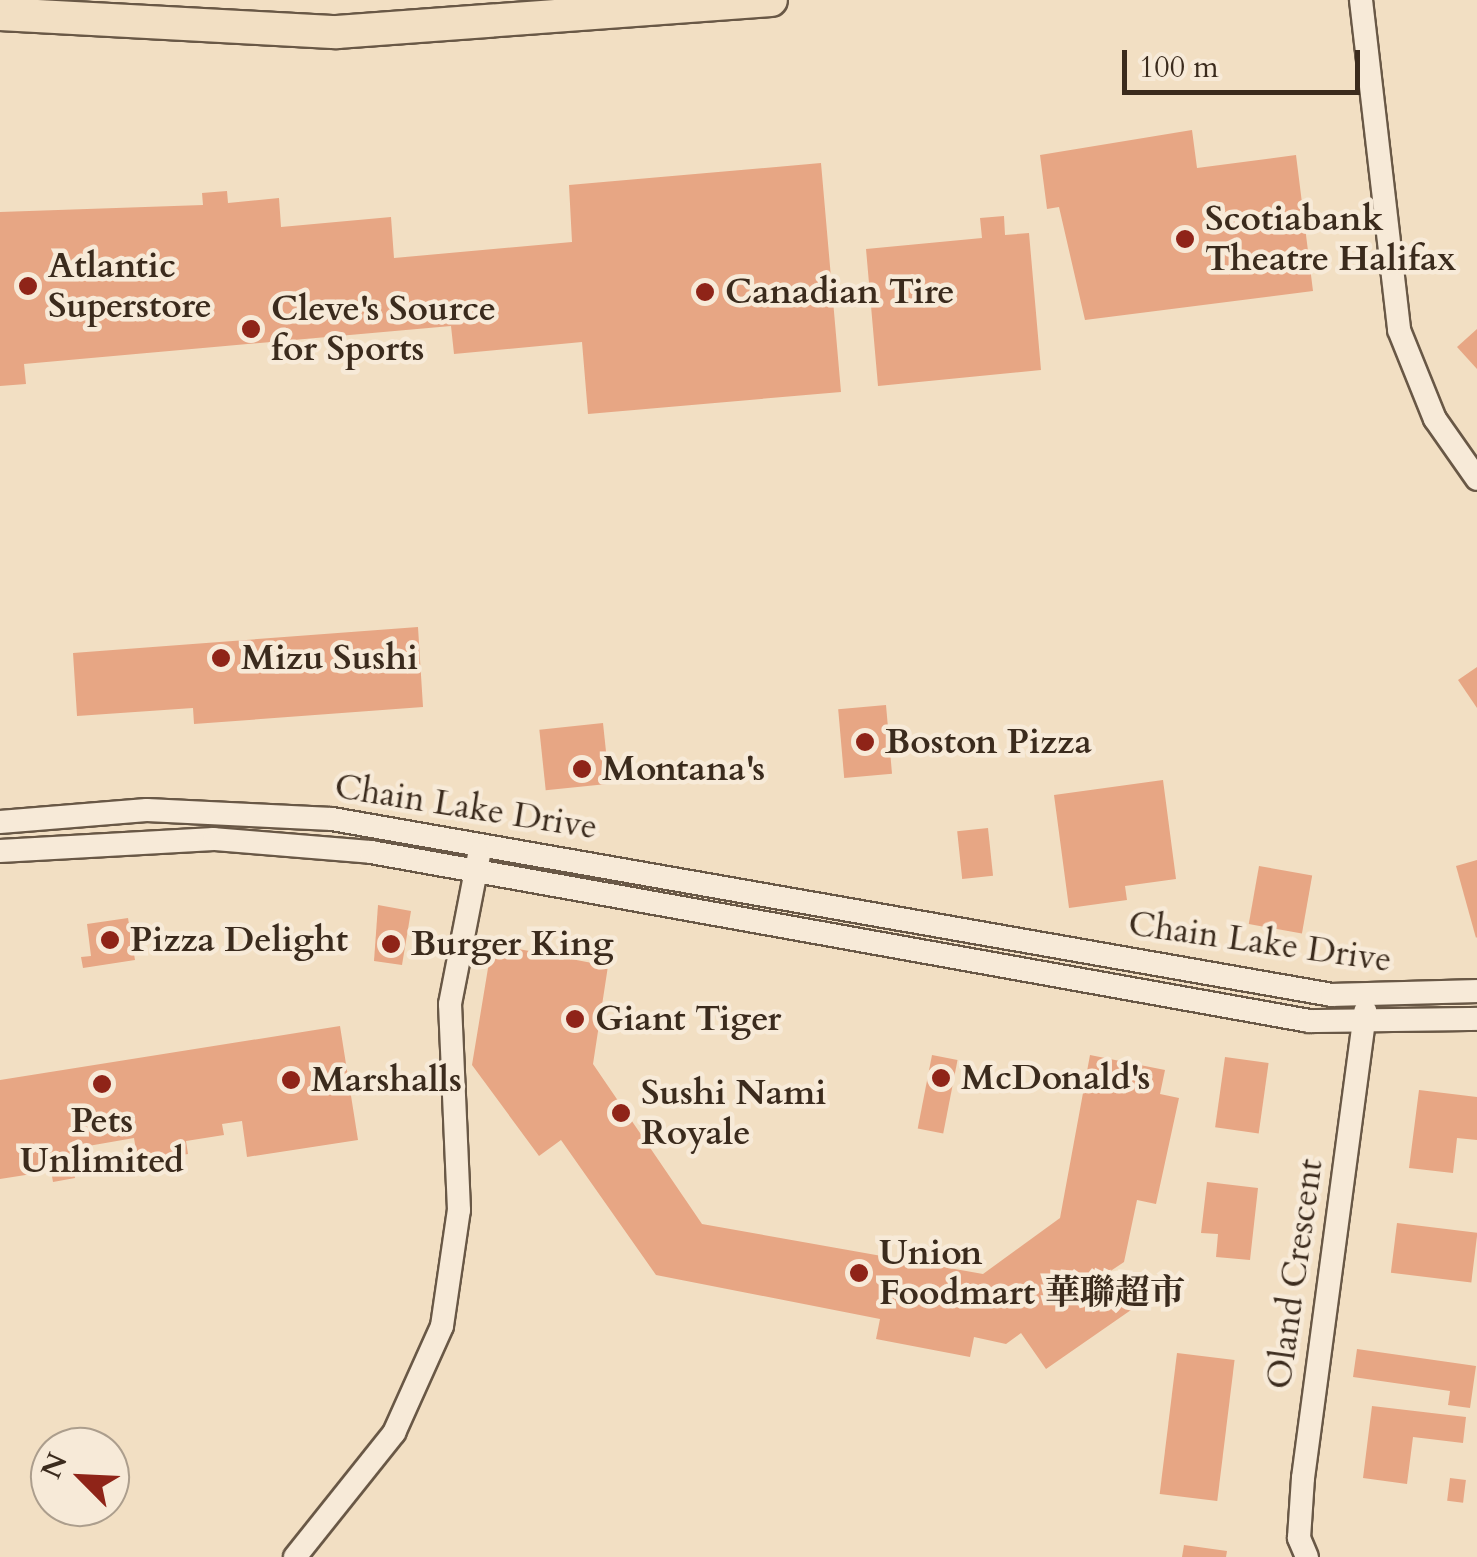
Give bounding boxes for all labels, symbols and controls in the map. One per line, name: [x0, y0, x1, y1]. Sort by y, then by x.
scale bar: [1127, 30, 1364, 92]
text: 100 m: [1139, 47, 1219, 88]
place label: Scotiabank Theatre Halifax: [1205, 198, 1456, 280]
marker: Scotiabank Theatre Halifax: [1174, 228, 1196, 250]
place label: Atlantic Superstore: [48, 245, 212, 327]
place label: Canadian Tire: [725, 271, 955, 313]
marker: Atlantic Superstore: [17, 275, 39, 297]
marker: Canadian Tire: [694, 281, 716, 303]
place label: Cleve's Source for Sports: [271, 288, 496, 370]
marker: Cleve's Source for Sports: [240, 318, 262, 340]
place label: Mizu Sushi: [241, 637, 418, 679]
marker: Mizu Sushi: [210, 647, 232, 669]
place label: Boston Pizza: [885, 721, 1092, 763]
marker: Boston Pizza: [854, 731, 876, 753]
place label: Montana's: [602, 748, 765, 790]
marker: Montana's: [571, 758, 593, 780]
street label: Chain Lake Drive: [332, 766, 600, 848]
street label: Chain Lake Drive: [1126, 903, 1394, 981]
place label: Pizza Delight: [130, 919, 348, 961]
place label: Burger King: [411, 923, 614, 965]
marker: Pizza Delight: [99, 929, 121, 951]
marker: Burger King: [380, 933, 402, 955]
place label: Giant Tiger: [595, 998, 781, 1040]
marker: Giant Tiger: [564, 1008, 586, 1030]
place label: McDonald's: [961, 1057, 1150, 1099]
place label: Marshalls: [311, 1059, 462, 1101]
marker: McDonald's: [930, 1067, 952, 1089]
marker: Marshalls: [280, 1069, 302, 1091]
place label: Sushi Nami Royale: [641, 1072, 826, 1154]
marker: Pets Unlimited: [91, 1073, 113, 1095]
place label: Pets Unlimited: [20, 1100, 184, 1182]
marker: Sushi Nami Royale: [610, 1102, 632, 1124]
street label: Oland Crescent: [1258, 1156, 1332, 1392]
place label: Union Foodmart 華聯超市: [879, 1232, 1185, 1314]
marker: Union Foodmart 華聯超市: [848, 1262, 870, 1284]
north arrow: [30, 1427, 130, 1527]
text: N: [32, 1447, 77, 1484]

